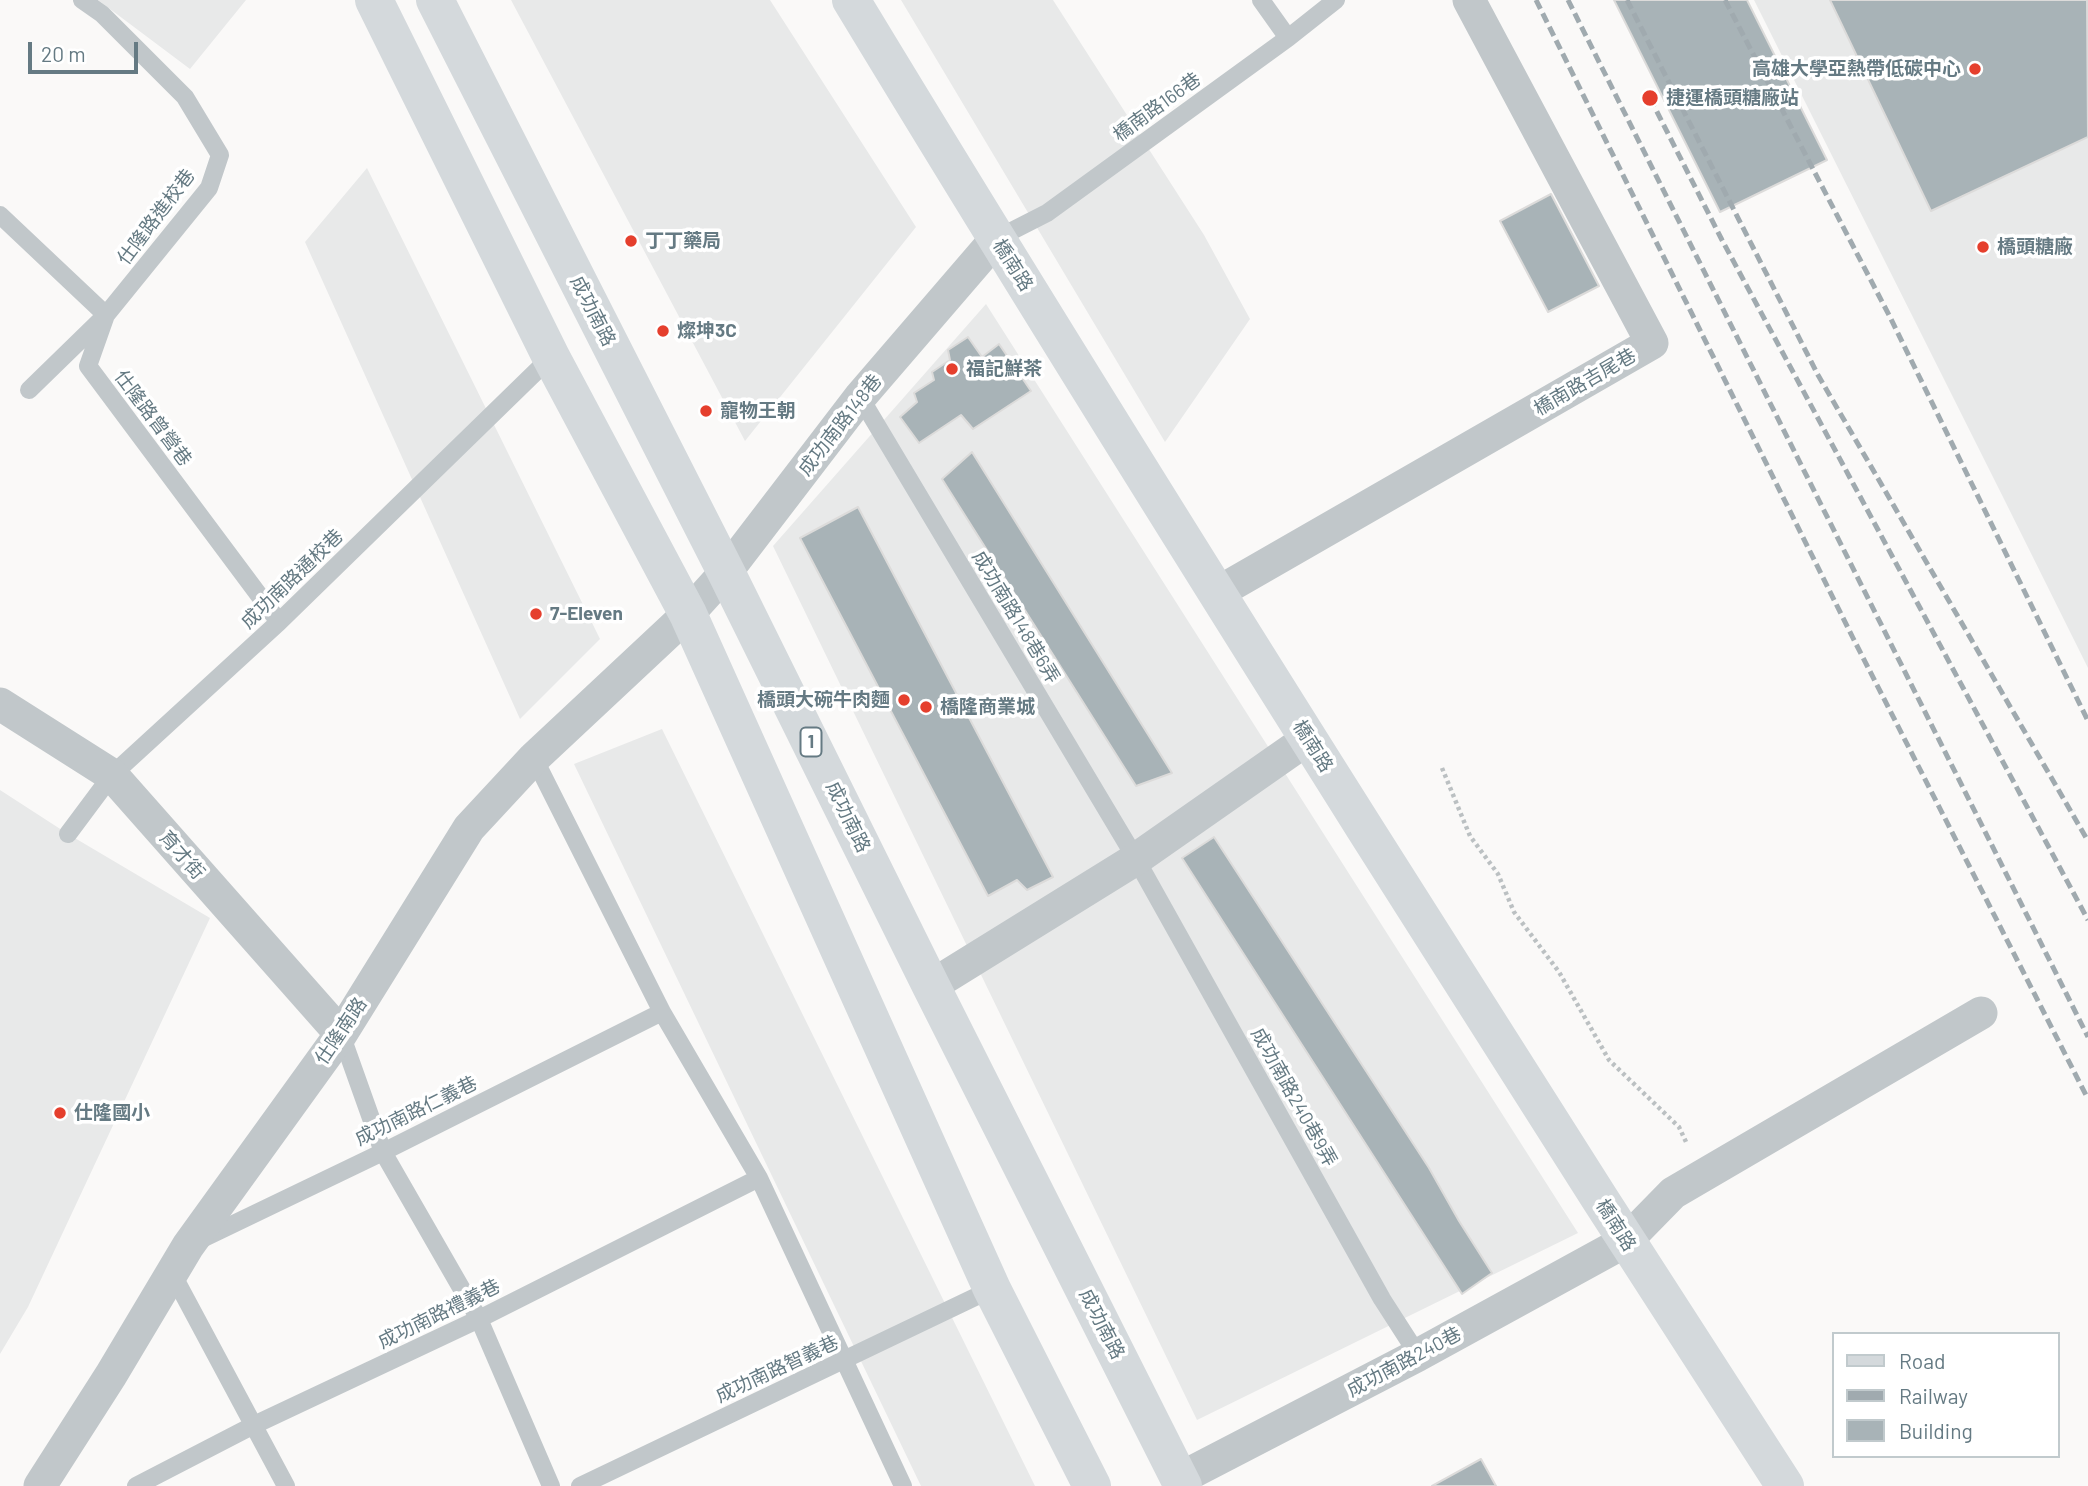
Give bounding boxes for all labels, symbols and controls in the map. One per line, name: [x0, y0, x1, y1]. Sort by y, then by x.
scale bar: [32, 28, 142, 72]
text: 20 m: [41, 41, 86, 66]
place label: 高雄大學亞熱帶低碳中心: [1752, 58, 1961, 80]
marker: 高雄大學亞熱帶低碳中心: [1967, 61, 1983, 77]
street label: 橋南路166巷: [1109, 68, 1205, 146]
place label: 捷運橋頭糖廠站: [1666, 87, 1799, 109]
marker: 捷運橋頭糖廠站: [1640, 88, 1660, 108]
street label: 仕隆路進校巷: [113, 165, 199, 269]
place label: 丁丁藥局: [645, 230, 721, 252]
marker: 丁丁藥局: [623, 233, 639, 249]
street label: 橋南路: [988, 235, 1038, 295]
place label: 橋頭糖廠: [1997, 236, 2073, 258]
marker: 橋頭糖廠: [1975, 239, 1991, 255]
street label: 成功南路: [566, 272, 620, 350]
place label: 燦坤3C: [677, 320, 737, 342]
marker: 燦坤3C: [655, 323, 671, 339]
street label: 橋南路吉尾巷: [1530, 344, 1640, 420]
place label: 福記鮮茶: [966, 358, 1042, 380]
marker: 福記鮮茶: [944, 361, 960, 377]
street label: 仕隆路曾營巷: [110, 366, 196, 470]
street label: 成功南路148巷: [793, 370, 887, 480]
place label: 寵物王朝: [720, 400, 796, 422]
marker: 寵物王朝: [698, 403, 714, 419]
street label: 成功南路通校巷: [236, 525, 348, 633]
street label: 成功南路148巷6弄: [967, 546, 1065, 688]
place label: 7-Eleven: [550, 603, 623, 625]
marker: 7-Eleven: [528, 606, 544, 622]
place label: 橋頭大碗牛肉麵: [757, 689, 890, 711]
marker: 橋頭大碗牛肉麵: [896, 692, 912, 708]
place label: 橋隆商業城: [940, 696, 1035, 718]
marker: 橋隆商業城: [918, 699, 934, 715]
street label: 橋南路: [1288, 716, 1338, 776]
road number: 1: [800, 728, 822, 756]
street label: 成功南路: [821, 778, 875, 856]
street label: 育才街: [155, 826, 209, 884]
street label: 仕隆南路: [310, 993, 372, 1069]
street label: 成功南路240巷9弄: [1246, 1024, 1342, 1170]
street label: 成功南路仁義巷: [351, 1072, 481, 1150]
place label: 仕隆國小: [74, 1102, 150, 1124]
marker: 仕隆國小: [52, 1105, 68, 1121]
street label: 橋南路: [1591, 1195, 1641, 1255]
street label: 成功南路禮義巷: [374, 1275, 504, 1353]
street label: 成功南路: [1075, 1285, 1129, 1363]
street label: 成功南路240巷: [1343, 1322, 1465, 1402]
street label: 成功南路智義巷: [712, 1331, 842, 1407]
legend: [1832, 1332, 2060, 1458]
text: Road: [1899, 1348, 1945, 1373]
text: Railway: [1899, 1383, 1968, 1408]
text: Building: [1899, 1418, 1973, 1443]

